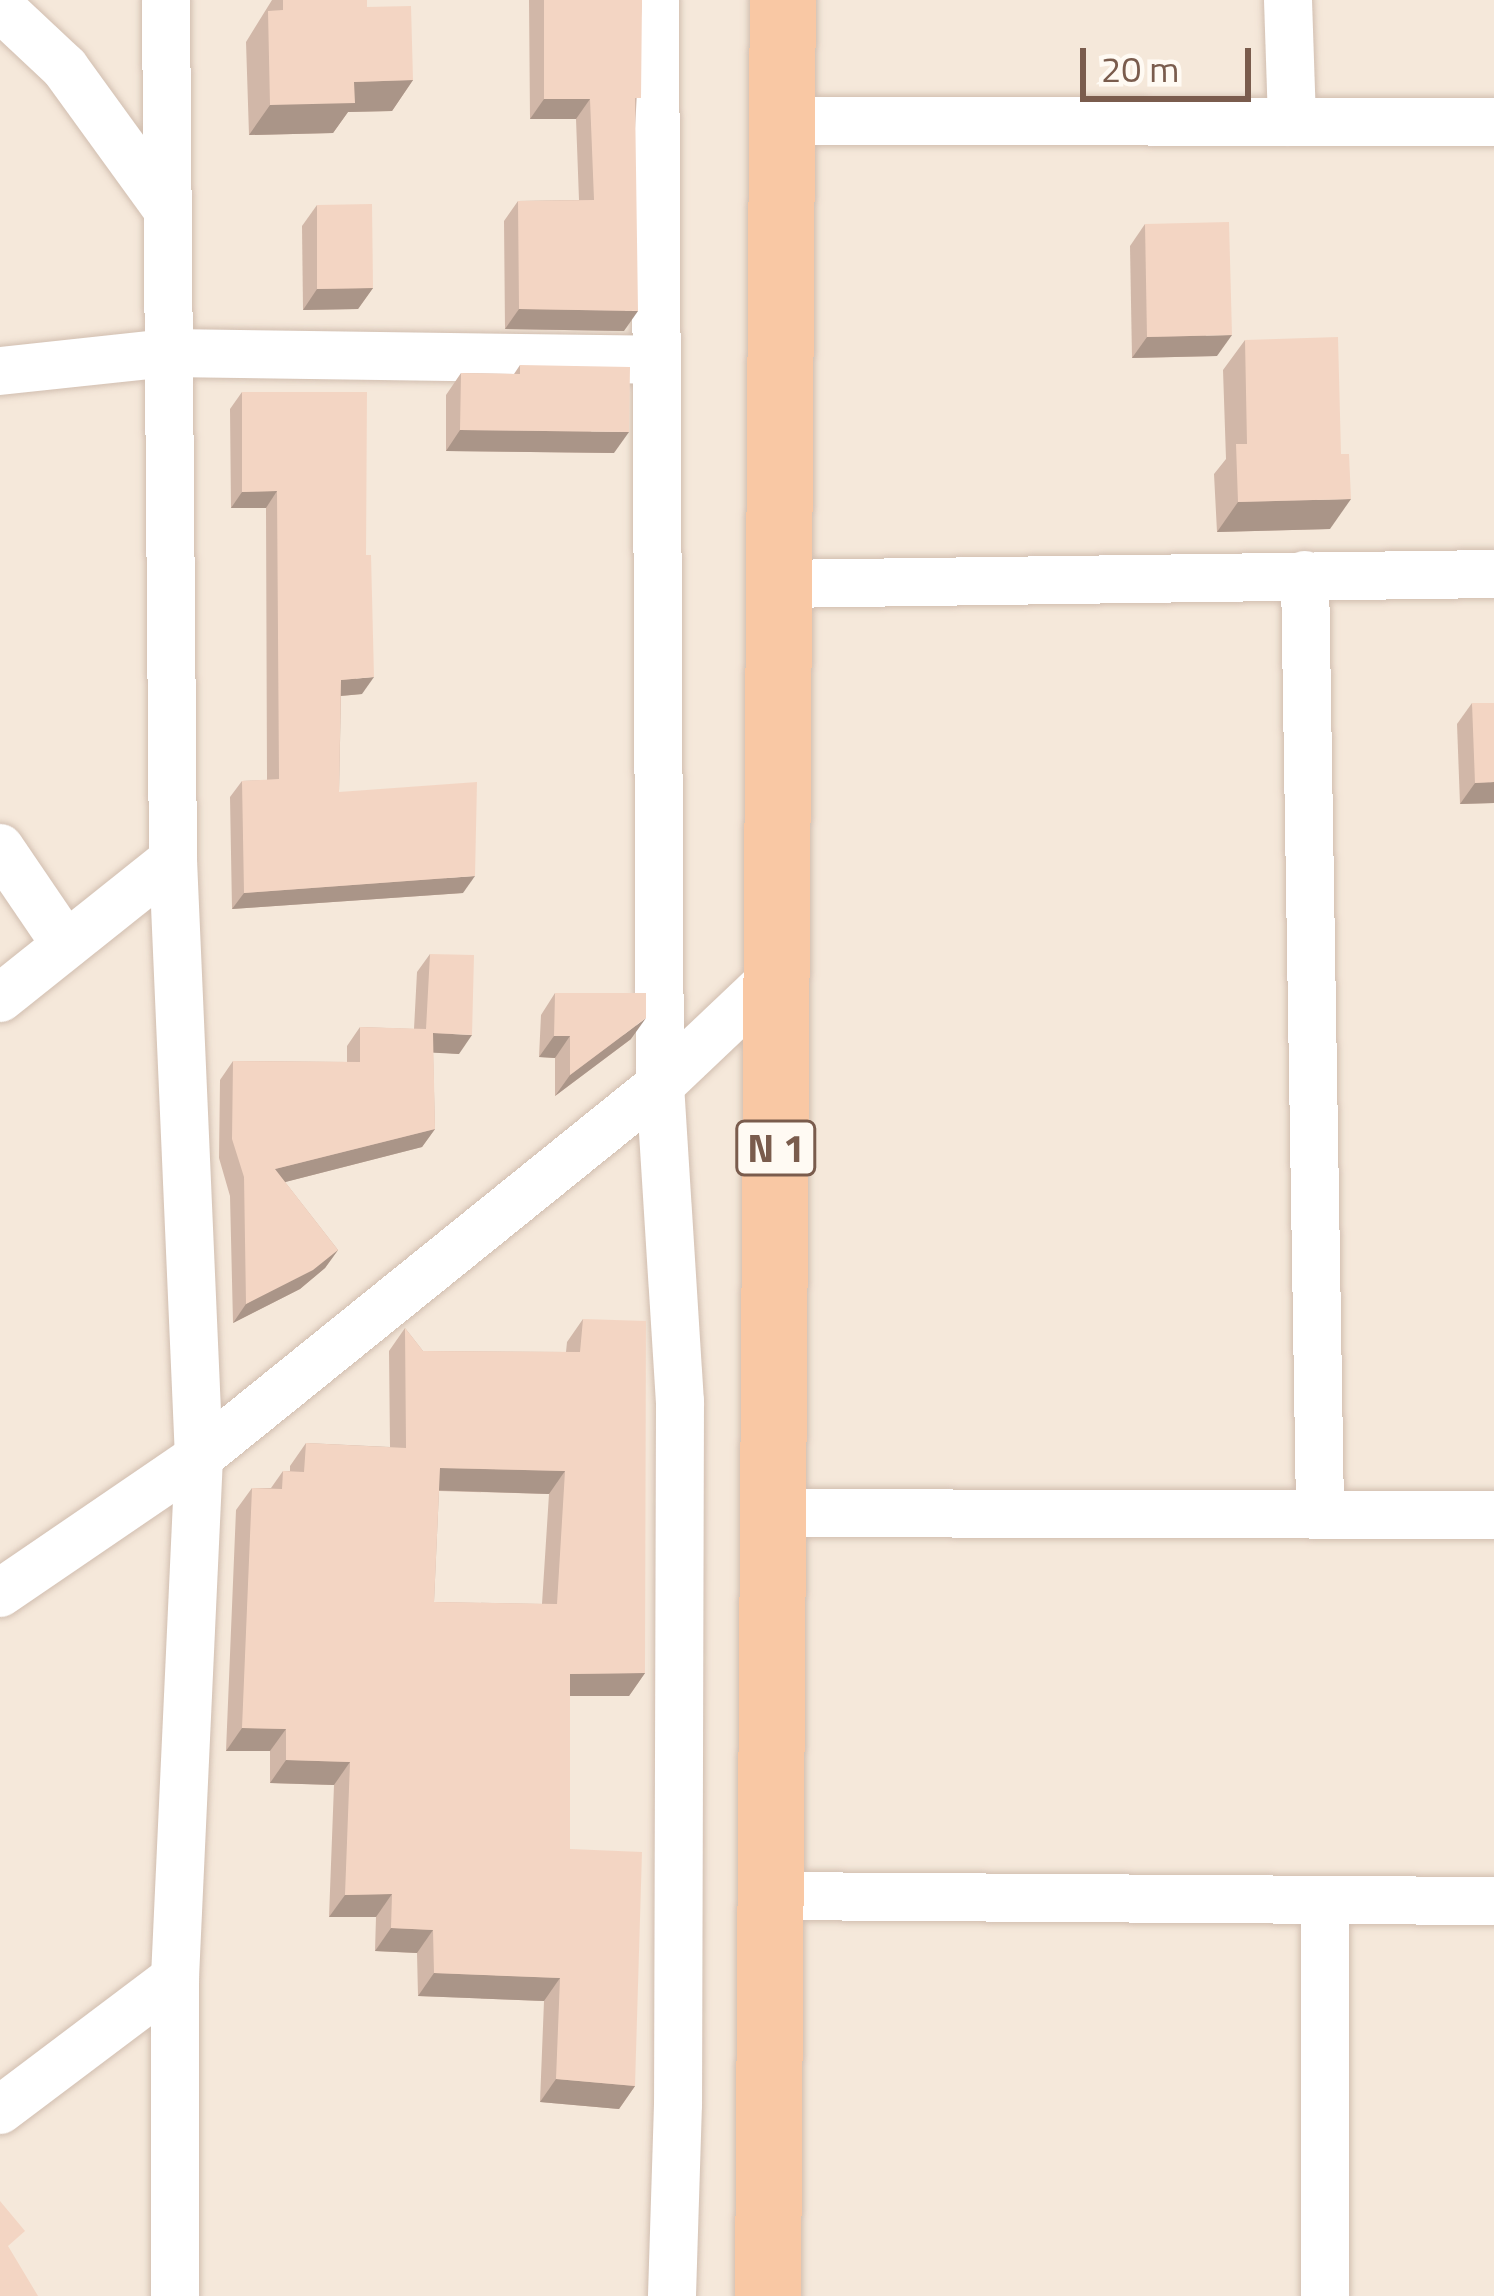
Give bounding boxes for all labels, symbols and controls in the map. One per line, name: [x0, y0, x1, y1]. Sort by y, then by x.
scale bar: [1086, 24, 1257, 98]
text: 20 m: [1101, 41, 1179, 96]
road number: N 1: [734, 1115, 818, 1181]

